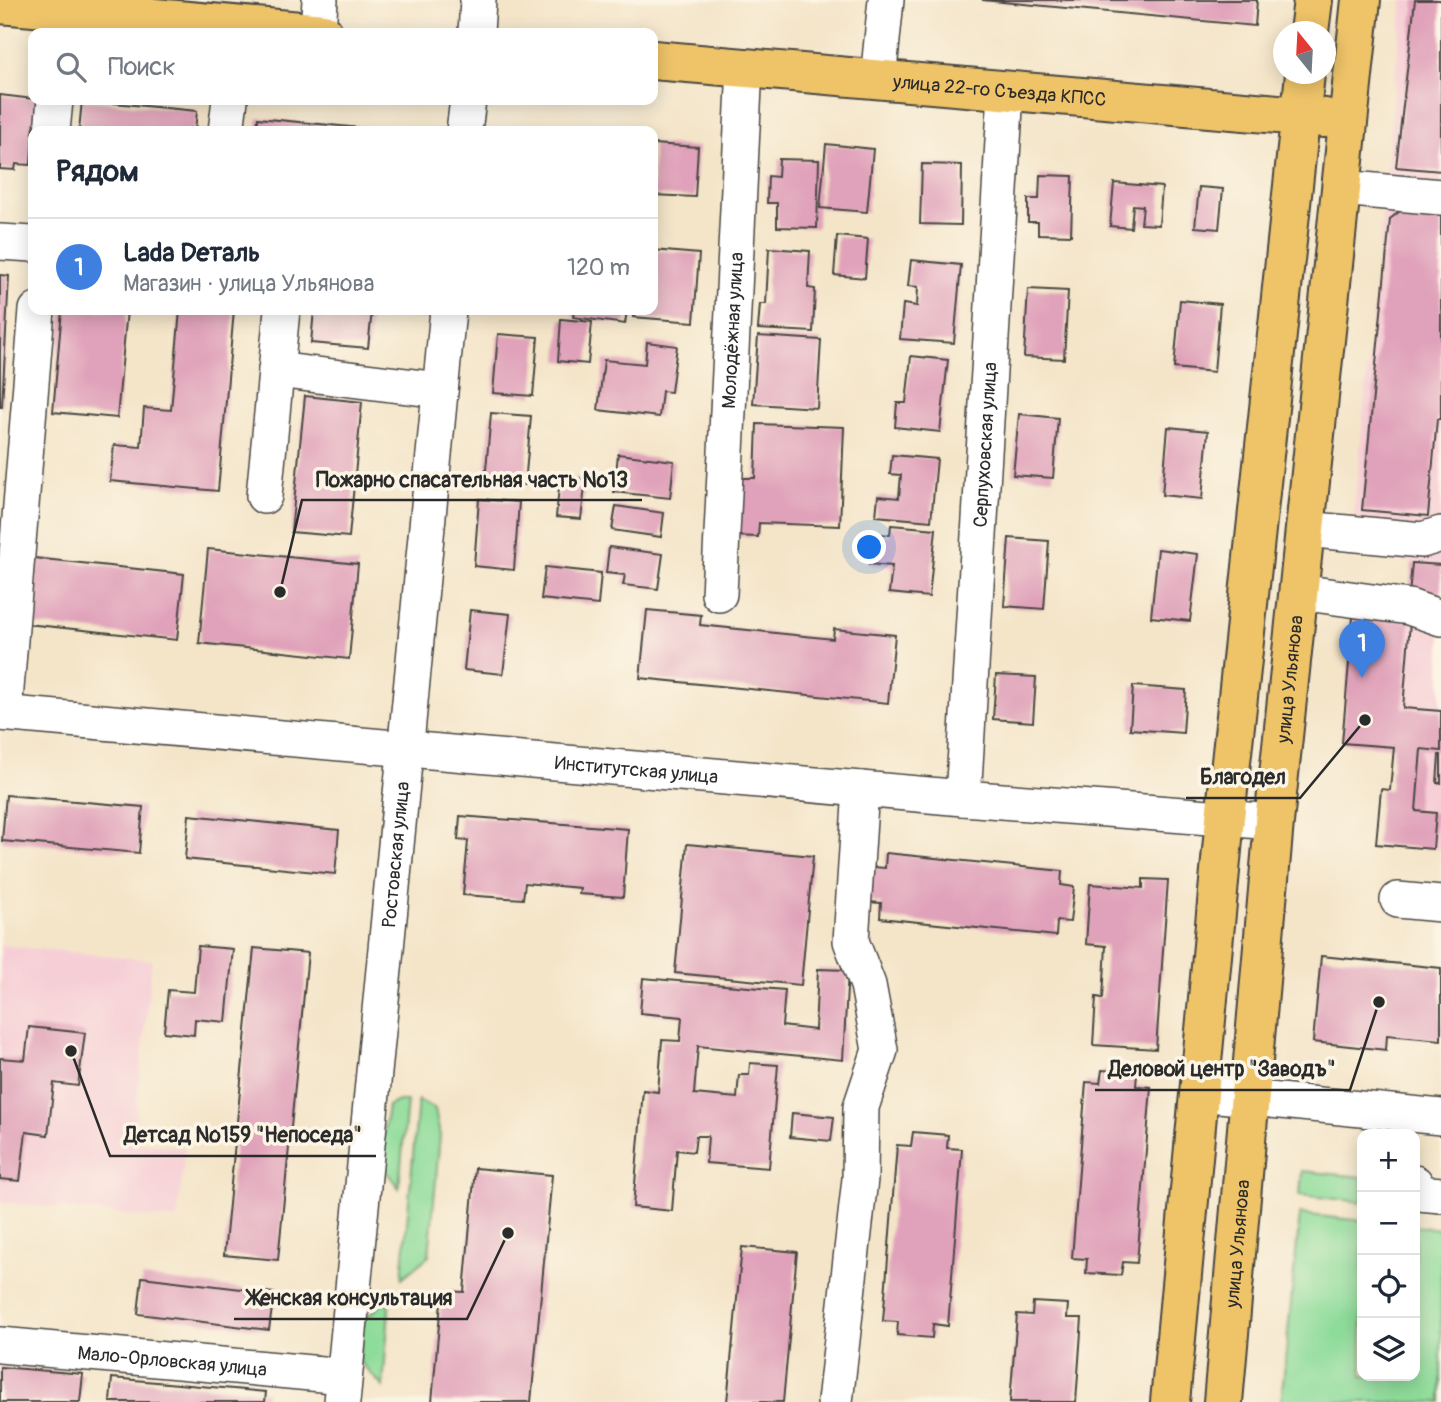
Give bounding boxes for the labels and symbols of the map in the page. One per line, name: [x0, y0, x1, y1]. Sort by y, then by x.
north arrow: [1273, 21, 1336, 84]
street label: улица 22-го Съезда КПСС: [891, 70, 1107, 112]
street label: Молодёжная улица: [717, 251, 749, 409]
street label: Серпуховская улица: [969, 361, 1003, 528]
callout: Пожарно спасательная часть №13: [302, 458, 642, 500]
text: Пожарно спасательная часть №13: [316, 467, 628, 494]
your location: [852, 530, 886, 564]
street label: улица Ульянова: [1271, 614, 1309, 745]
pin: 1: [1339, 620, 1385, 678]
street label: Институтская улица: [554, 751, 719, 789]
callout: Благодел: [1186, 756, 1300, 798]
text: Благодел: [1200, 764, 1286, 791]
street label: Ростовская улица: [377, 780, 415, 929]
callout: Деловой центр "Заводъ": [1095, 1048, 1350, 1090]
text: Деловой центр "Заводъ": [1106, 1056, 1336, 1083]
callout: Детсад №159 "Непоседа": [110, 1114, 376, 1156]
text: Детсад №159 "Непоседа": [122, 1122, 362, 1149]
street label: улица Ульянова: [1220, 1179, 1256, 1310]
callout: Женская консультация: [234, 1277, 467, 1319]
text: Женская консультация: [244, 1285, 452, 1312]
street label: Мало-Орловская улица: [76, 1341, 268, 1382]

